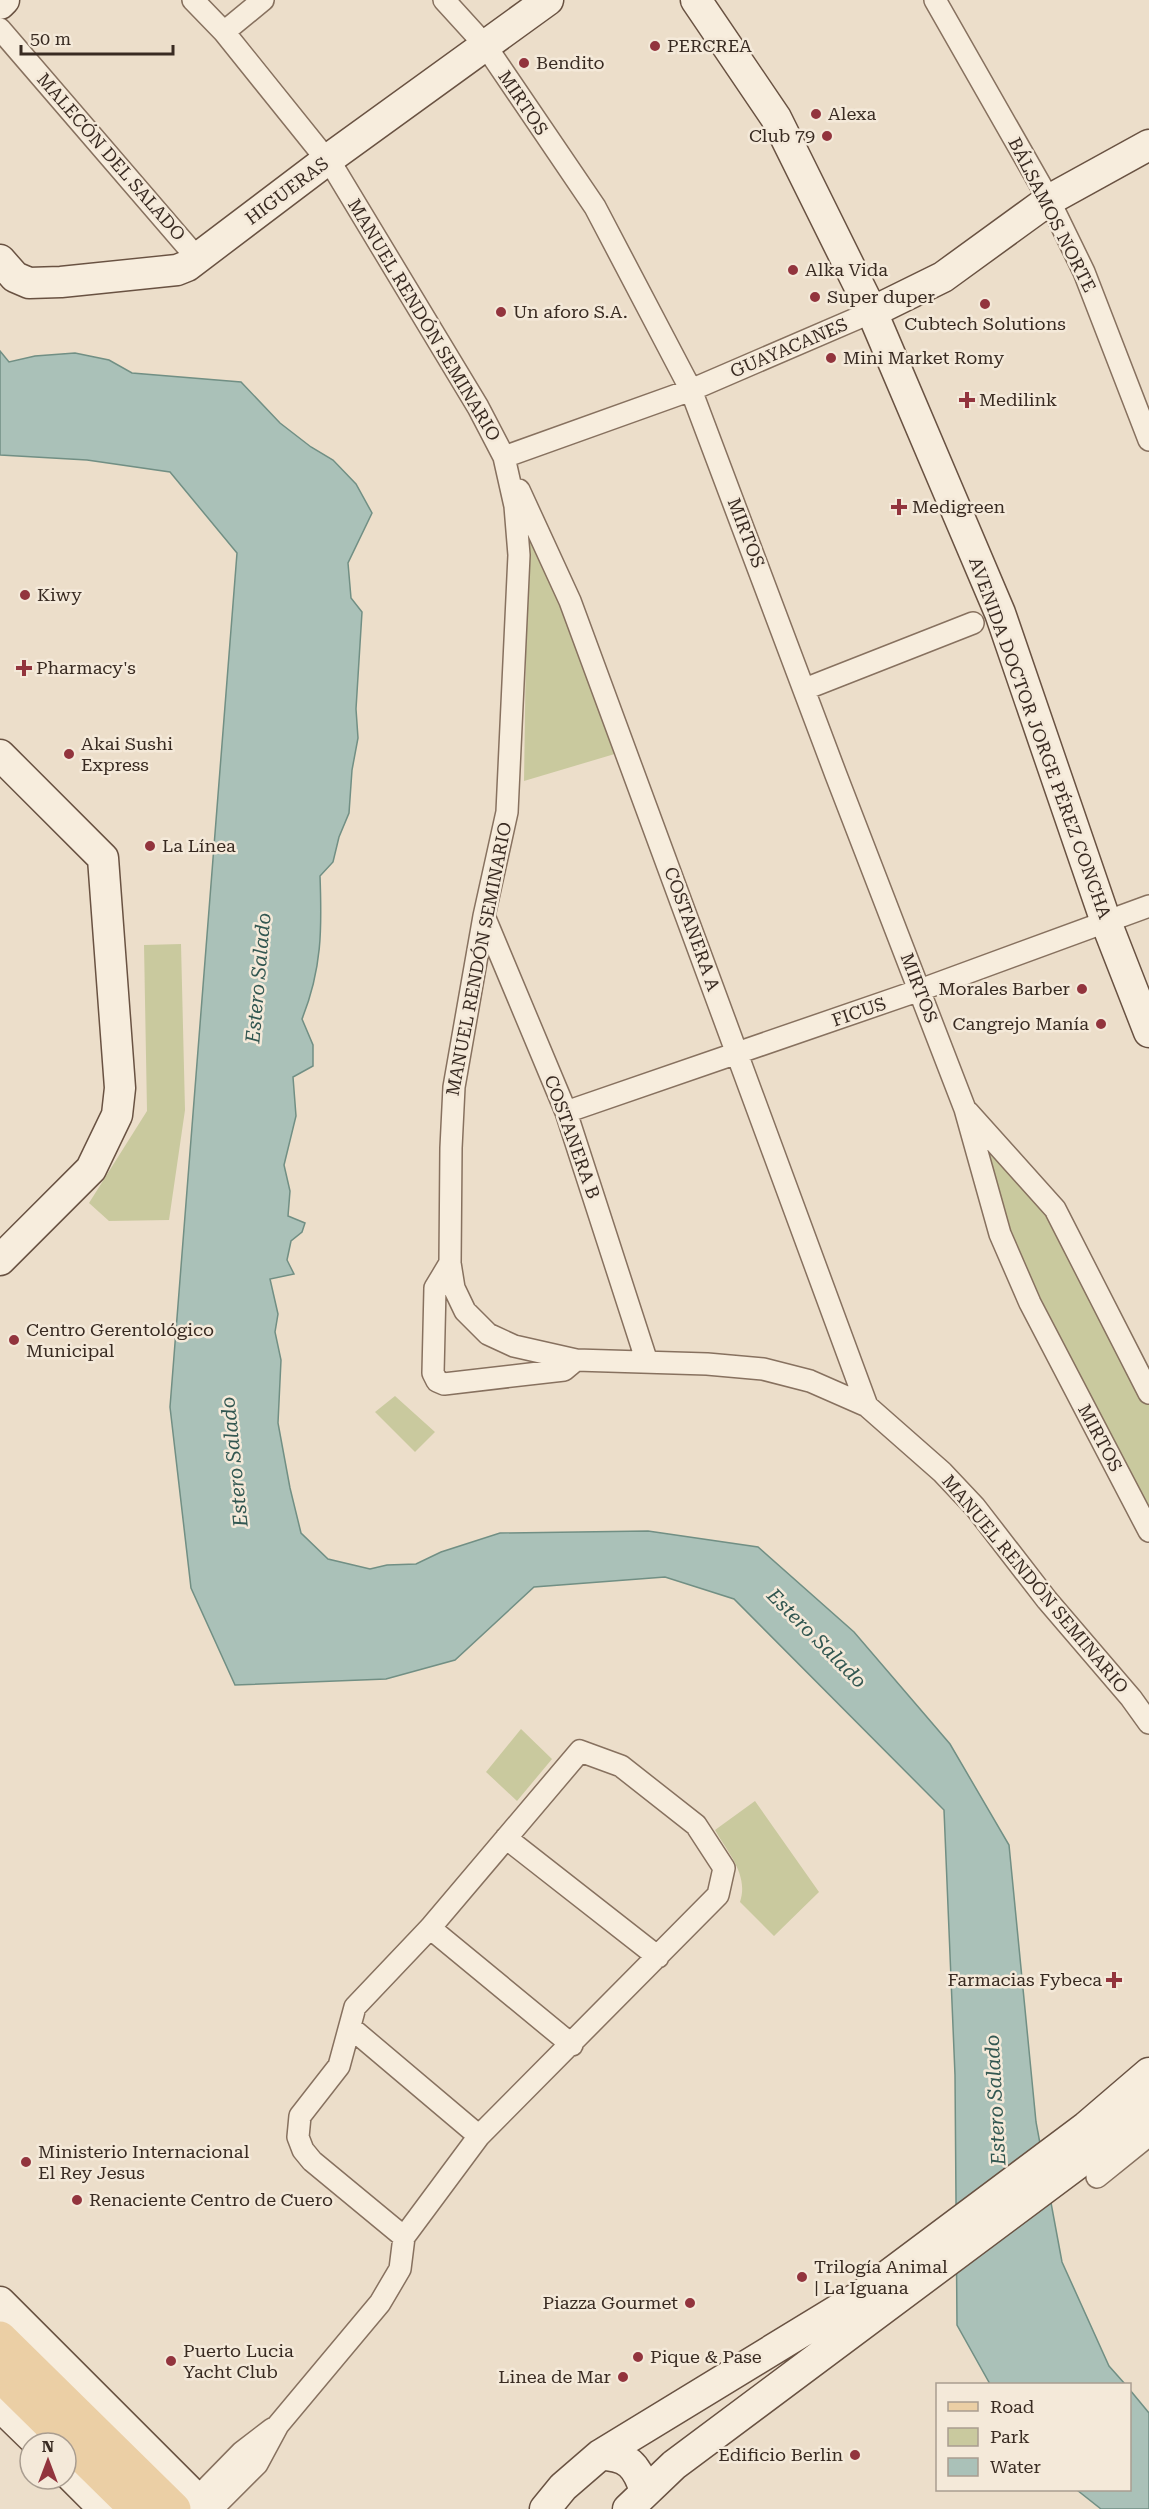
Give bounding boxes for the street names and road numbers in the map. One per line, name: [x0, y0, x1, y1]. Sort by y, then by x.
street label: MIRTOS: [494, 67, 553, 139]
street label: MALECÓN DEL SALADO: [33, 69, 190, 245]
street label: BÁLSAMOS NORTE: [1004, 134, 1101, 296]
street label: HIGUERAS: [241, 153, 332, 229]
street label: MANUEL RENDÓN SEMINARIO: [344, 195, 505, 445]
street label: GUAYACANES: [727, 313, 851, 382]
street label: MIRTOS: [724, 495, 769, 571]
street label: AVENIDA DOCTOR JORGE PÉREZ CONCHA: [965, 554, 1116, 922]
street label: MANUEL RENDÓN SEMINARIO: [442, 820, 515, 1098]
street label: COSTANERA A: [660, 864, 725, 994]
street label: MIRTOS: [897, 950, 942, 1026]
street label: FICUS: [829, 992, 889, 1031]
street label: COSTANERA B: [540, 1072, 605, 1201]
street label: MIRTOS: [1074, 1401, 1127, 1475]
street label: MANUEL RENDÓN SEMINARIO: [938, 1470, 1133, 1697]

